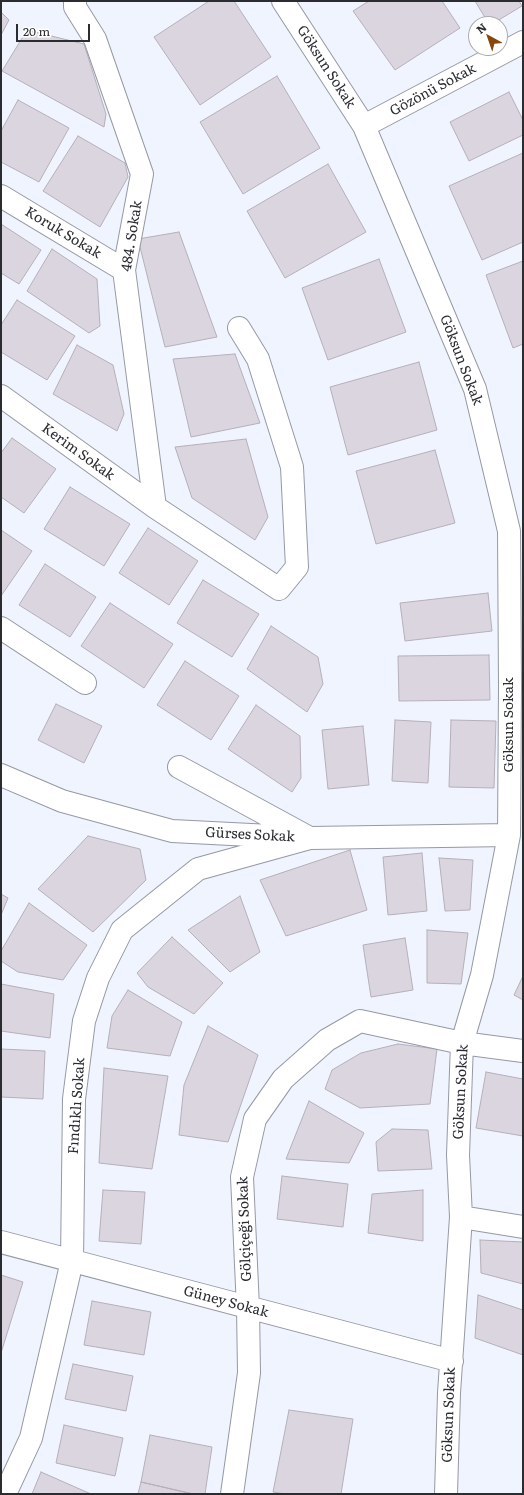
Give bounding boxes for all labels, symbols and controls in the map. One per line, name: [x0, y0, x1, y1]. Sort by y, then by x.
scale bar: [18, 16, 92, 42]
north arrow: [468, 16, 508, 56]
text: N: [472, 18, 490, 37]
text: 20 m: [23, 22, 50, 40]
street label: Göksun Sokak: [293, 23, 359, 111]
street label: Gözönü Sokak: [387, 60, 479, 120]
street label: 484. Sokak: [118, 199, 146, 273]
street label: Koruk Sokak: [22, 204, 104, 262]
street label: Göksun Sokak: [436, 313, 486, 407]
street label: Kerim Sokak: [38, 420, 118, 484]
street label: Göksun Sokak: [501, 677, 517, 773]
street label: Gürses Sokak: [205, 824, 295, 846]
street label: Göksun Sokak: [450, 1044, 472, 1140]
street label: Fındıklı Sokak: [65, 1057, 89, 1155]
street label: Gölçiçeği Sokak: [235, 1176, 255, 1282]
street label: Güney Sokak: [182, 1283, 270, 1321]
street label: Göksun Sokak: [439, 1367, 459, 1463]

